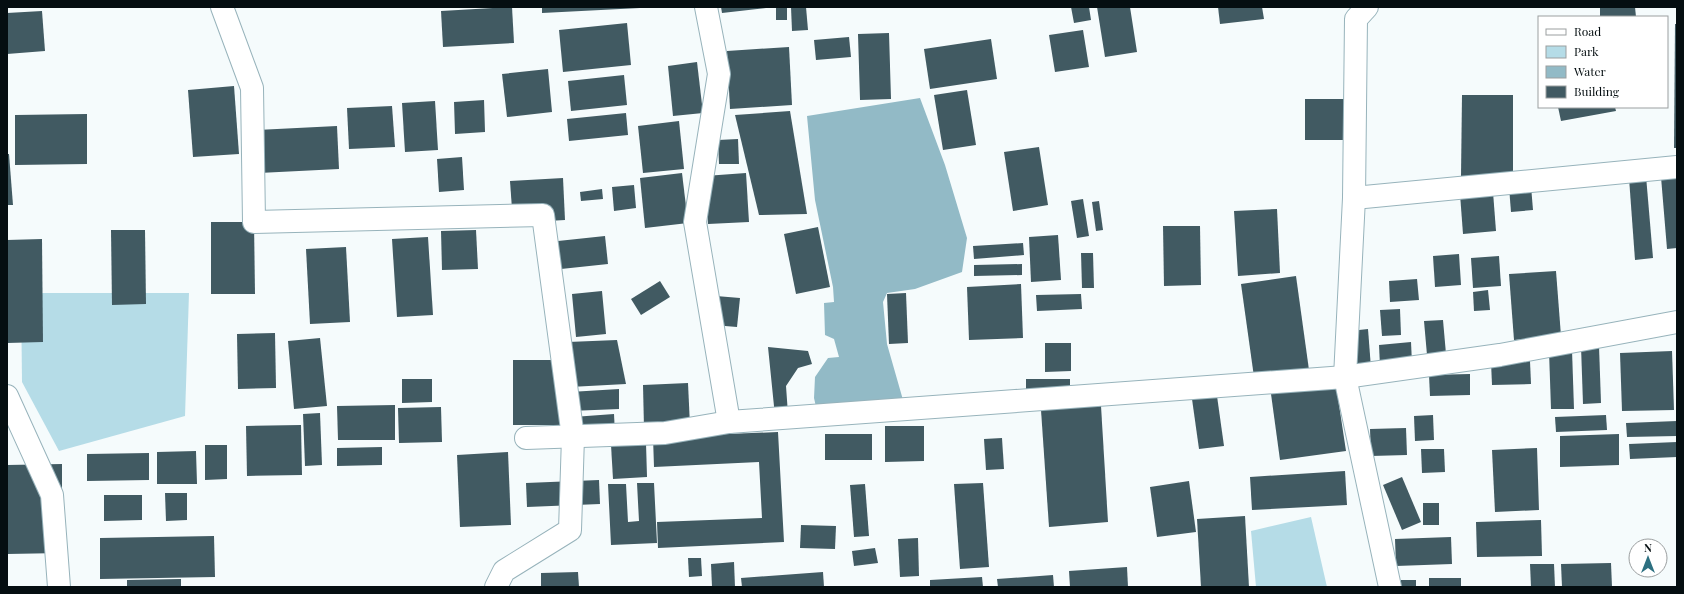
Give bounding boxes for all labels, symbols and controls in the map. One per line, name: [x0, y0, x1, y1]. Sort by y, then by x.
legend: [1538, 16, 1668, 108]
text: Road: [1574, 23, 1601, 39]
text: Park: [1574, 43, 1599, 59]
text: Water: [1573, 63, 1607, 79]
text: Building: [1574, 83, 1620, 99]
north arrow: [1628, 538, 1668, 578]
text: N: [1644, 540, 1652, 555]

